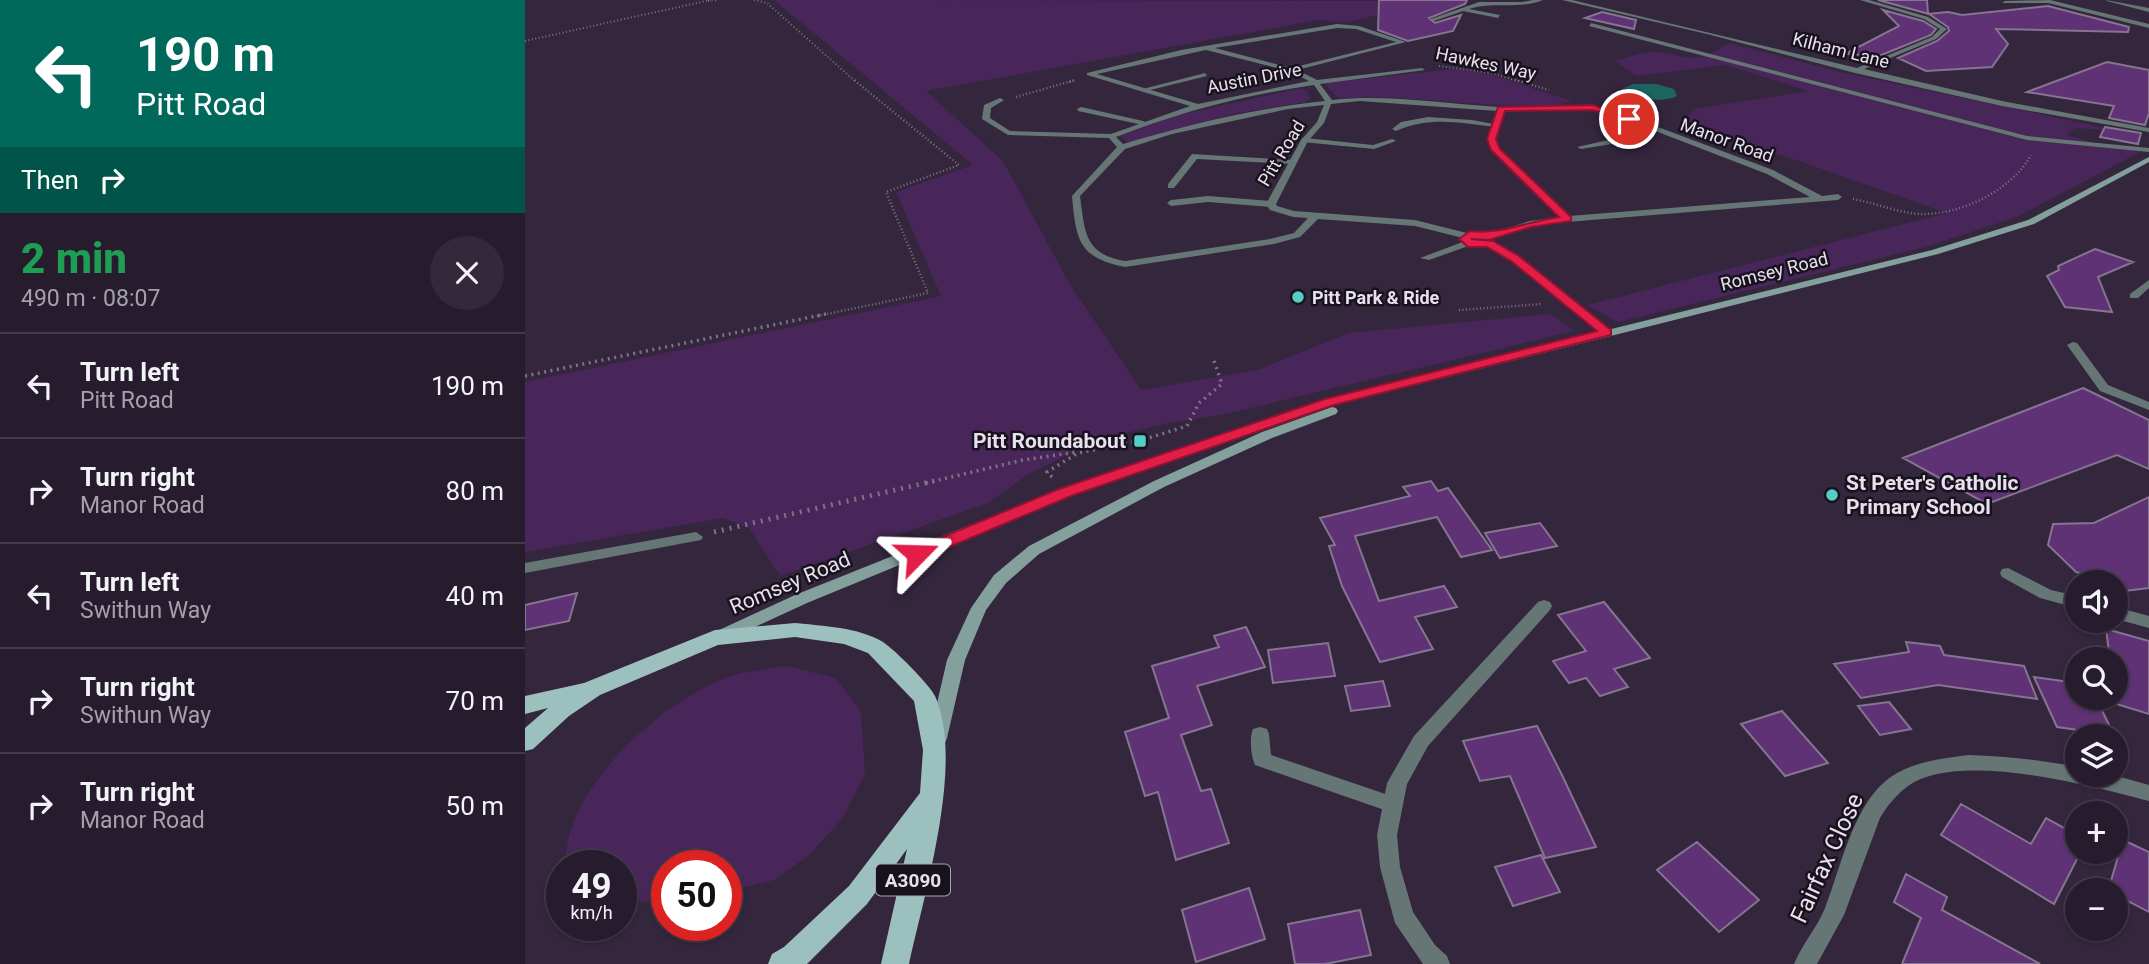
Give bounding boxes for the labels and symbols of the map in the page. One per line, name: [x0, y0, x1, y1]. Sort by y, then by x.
street label: Kilham Lane: [1790, 28, 1892, 72]
street label: Hawkes Way: [1434, 42, 1539, 84]
street label: Austin Drive: [1205, 59, 1303, 97]
pin: [1599, 89, 1659, 149]
street label: Manor Road: [1678, 113, 1776, 167]
street label: Pitt Road: [1253, 116, 1309, 190]
street label: Romsey Road: [1718, 247, 1830, 295]
place label: Pitt Park & Ride: [1312, 287, 1440, 308]
marker: Pitt Park & Ride: [1290, 289, 1306, 305]
place label: Pitt Roundabout: [973, 429, 1126, 453]
marker: Pitt Roundabout: [1132, 433, 1148, 449]
place label: St Peter's Catholic Primary School: [1846, 471, 2019, 519]
marker: St Peter's Catholic Primary School: [1824, 487, 1840, 503]
position arrow: [880, 517, 954, 591]
street label: Romsey Road: [726, 547, 854, 619]
street label: Fairfax Close: [1785, 789, 1869, 927]
speed limit sign: 50: [651, 850, 742, 941]
road number: A3090: [876, 864, 950, 895]

